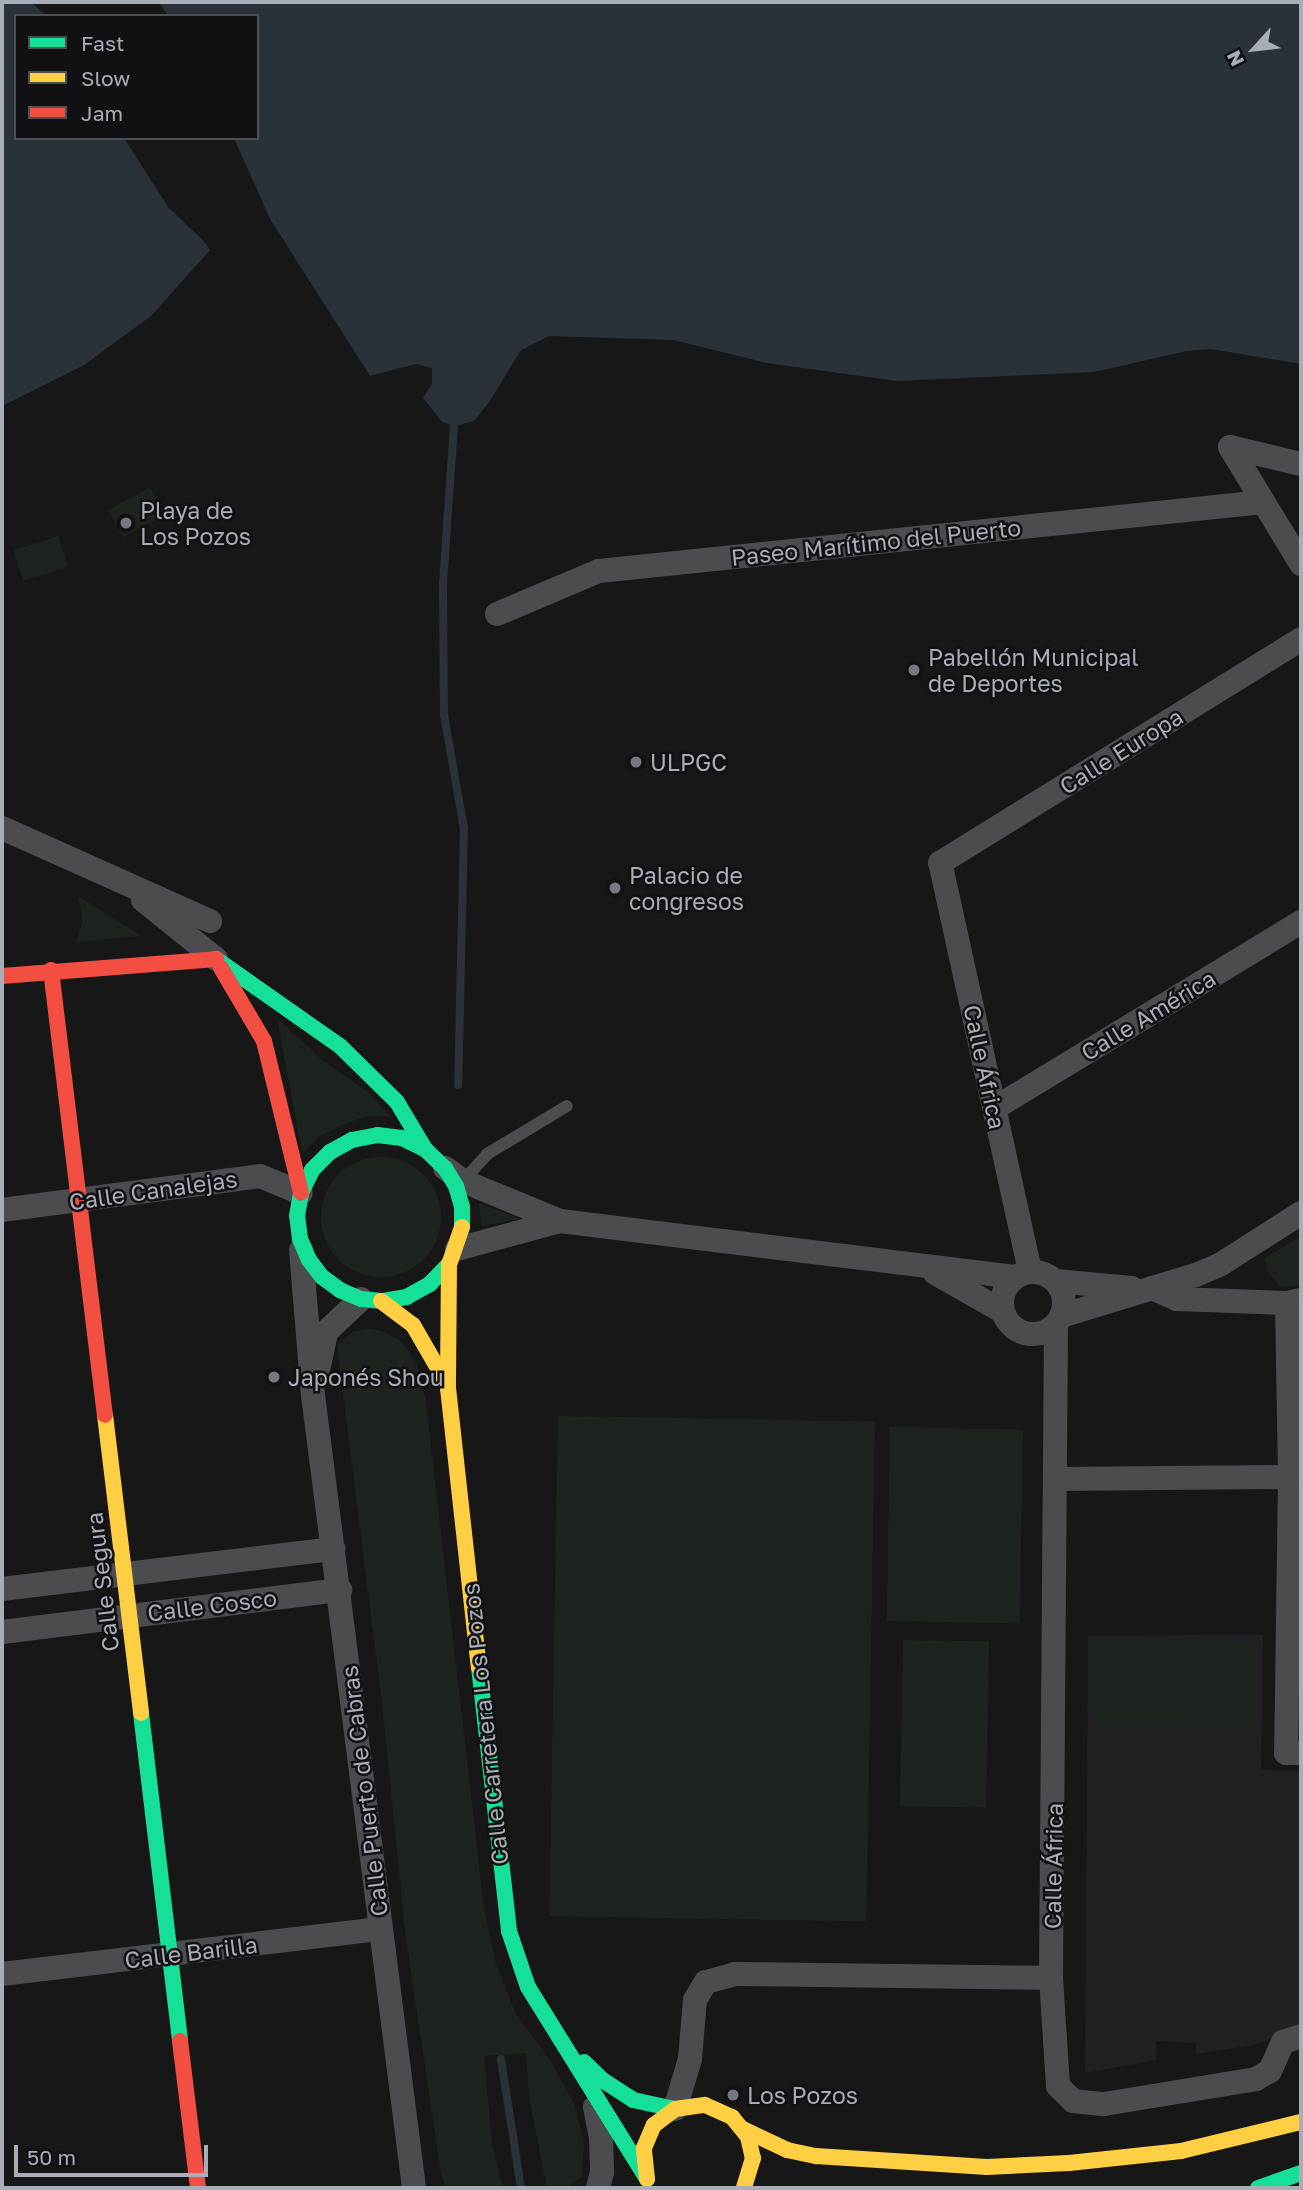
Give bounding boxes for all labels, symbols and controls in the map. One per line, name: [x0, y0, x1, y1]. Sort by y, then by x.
legend: [14, 14, 259, 140]
north arrow: [1219, 14, 1289, 84]
text: Fast: [81, 30, 124, 56]
text: N: [1221, 47, 1248, 70]
text: Slow: [81, 65, 130, 91]
text: Jam: [81, 100, 123, 126]
place label: Playa de Los Pozos: [140, 496, 251, 550]
street label: Paseo Marítimo del Puerto: [730, 513, 1022, 571]
marker: Playa de Los Pozos: [118, 515, 134, 531]
place label: Pabellón Municipal de Deportes: [928, 643, 1139, 697]
marker: Pabellón Municipal de Deportes: [906, 662, 922, 678]
street label: Calle Europa: [1054, 702, 1188, 800]
place label: ULPGC: [650, 748, 727, 776]
marker: ULPGC: [628, 754, 644, 770]
place label: Palacio de congresos: [629, 861, 744, 915]
marker: Palacio de congresos: [607, 880, 623, 896]
street label: Calle América: [1076, 964, 1220, 1066]
street label: Calle África: [958, 1002, 1012, 1132]
street label: Calle Canalejas: [67, 1165, 239, 1215]
place label: Japonés Shou: [288, 1363, 444, 1391]
marker: Japonés Shou: [266, 1369, 282, 1385]
street label: Calle Segura: [80, 1511, 124, 1653]
street label: Calle Carretera Los Pozos: [456, 1582, 514, 1866]
street label: Calle Cosco: [146, 1583, 278, 1627]
street label: Calle Puerto de Cabras: [335, 1664, 393, 1918]
street label: Calle África: [1038, 1803, 1068, 1929]
street label: Calle Barilla: [123, 1930, 259, 1974]
place label: Los Pozos: [747, 2081, 858, 2109]
marker: Los Pozos: [725, 2087, 741, 2103]
scale bar: [18, 2130, 212, 2174]
text: 50 m: [27, 2144, 76, 2170]

